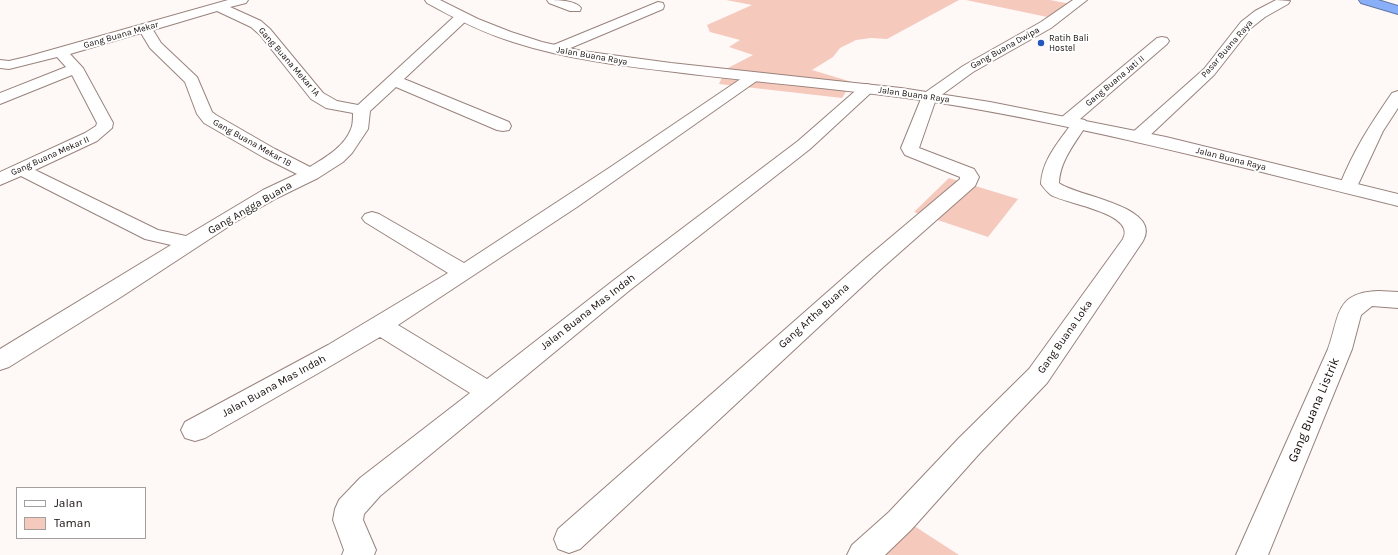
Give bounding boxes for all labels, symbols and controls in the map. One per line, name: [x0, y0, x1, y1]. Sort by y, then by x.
street label: Pasar Buana Raya: [1199, 18, 1255, 80]
street label: Gang Buana Mekar: [82, 19, 160, 51]
street label: Gang Buana Mekar 1A: [256, 25, 322, 99]
street label: Gang Buana Dwipa: [969, 25, 1041, 71]
place label: Ratih Bali Hostel: [1049, 33, 1089, 54]
marker: Ratih Bali Hostel: [1036, 38, 1046, 48]
street label: Jalan Buana Raya: [556, 44, 628, 68]
street label: Gang Buana Jati II: [1083, 53, 1147, 109]
street label: Jalan Buana Raya: [878, 85, 950, 105]
street label: Gang Buana Mekar 1B: [211, 117, 293, 169]
street label: Gang Buana Mekar II: [9, 134, 91, 178]
street label: Jalan Buana Raya: [1195, 145, 1267, 173]
street label: Gang Angga Buana: [206, 179, 294, 237]
street label: Jalan Buana Mas Indah: [538, 271, 638, 353]
street label: Gang Artha Buana: [776, 281, 852, 351]
street label: Gang Buana Loka: [1035, 298, 1095, 376]
street label: Jalan Buana Mas Indah: [220, 352, 328, 420]
street label: Gang Buana Listrik: [1285, 355, 1343, 465]
legend: [16, 487, 146, 539]
text: Jalan: [54, 496, 83, 510]
text: Taman: [54, 516, 91, 530]

